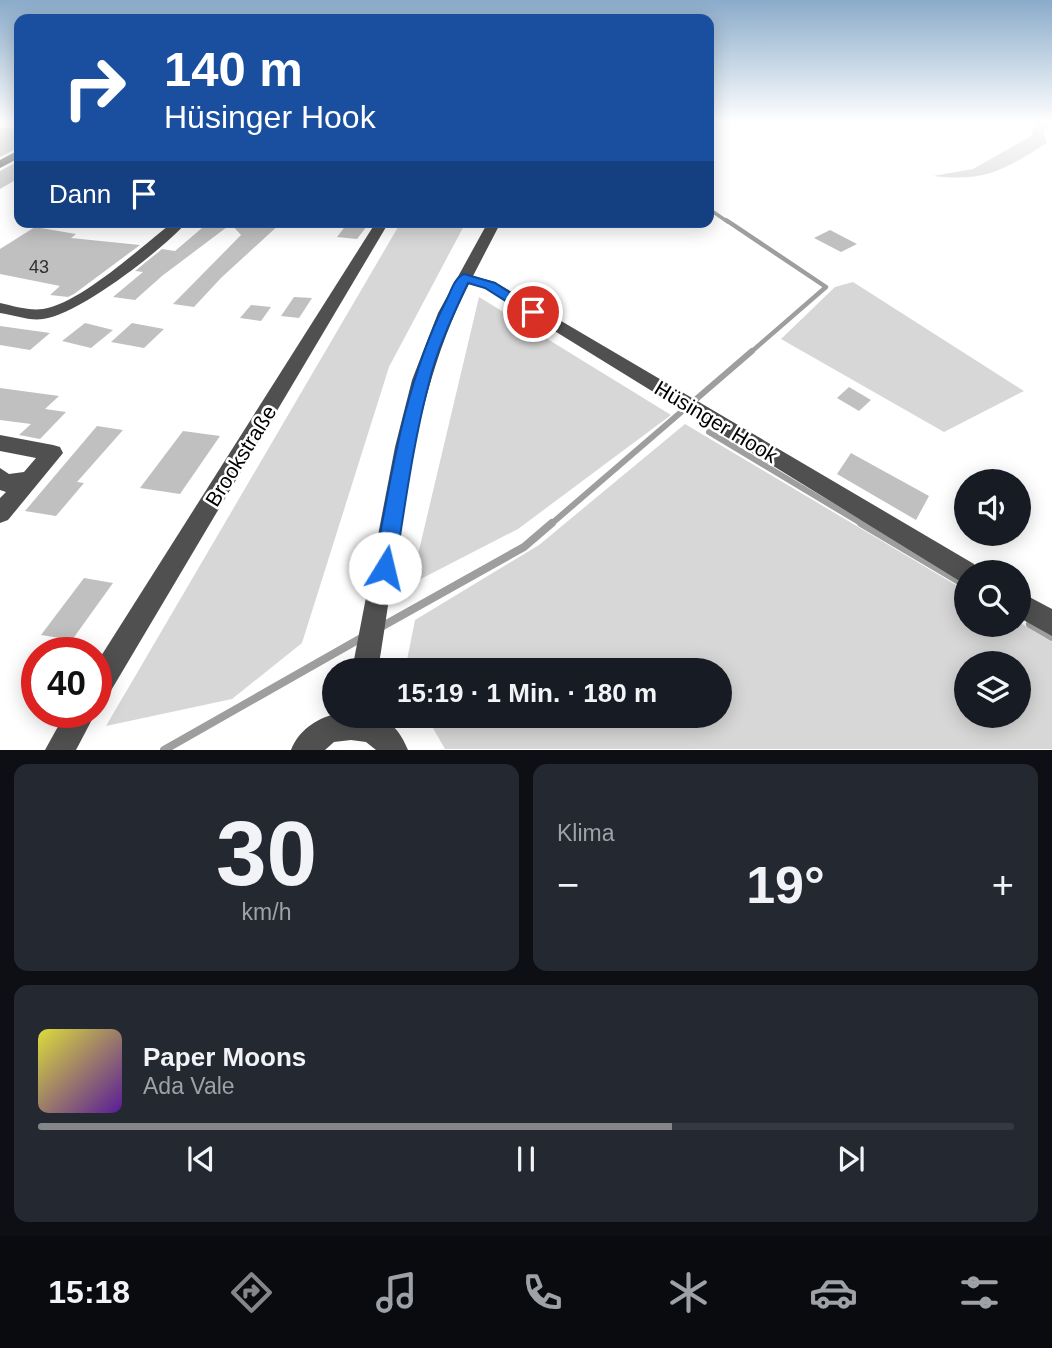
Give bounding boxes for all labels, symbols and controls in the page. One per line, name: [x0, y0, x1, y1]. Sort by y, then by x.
icon: right: [49, 42, 140, 133]
text: 140 m: [164, 42, 303, 96]
text: Hüsinger Hook: [164, 99, 376, 135]
icon: arrive: [125, 175, 163, 213]
text: Dann: [49, 179, 111, 209]
house number: 43: [29, 257, 49, 277]
pin: [503, 282, 563, 342]
icon: arrive: [514, 293, 552, 331]
street label: Hüsinger Hook: [651, 376, 782, 467]
street label: Brookstraße: [201, 401, 281, 510]
map controls: [954, 469, 1031, 728]
button: sound: [954, 469, 1031, 546]
position arrow: [348, 531, 422, 605]
button: search: [954, 560, 1031, 637]
speed limit sign: 40: [21, 637, 112, 728]
button: layers: [954, 651, 1031, 728]
text: 15:19 · 1 Min. · 180 m: [397, 678, 657, 708]
text: 30: [216, 803, 317, 904]
text: Klima: [557, 820, 615, 846]
text: 19°: [746, 856, 825, 914]
text: −: [557, 864, 579, 906]
text: +: [992, 864, 1014, 906]
text: km/h: [242, 899, 291, 925]
text: Paper Moons: [143, 1042, 306, 1072]
text: Ada Vale: [143, 1073, 235, 1099]
icon: previous: [182, 1140, 220, 1178]
icon: pause: [507, 1140, 545, 1178]
icon: next: [832, 1140, 870, 1178]
icon: directions: [227, 1268, 276, 1317]
icon: music: [372, 1268, 421, 1317]
icon: phone: [518, 1268, 567, 1317]
icon: climate: [664, 1268, 713, 1317]
icon: car: [809, 1268, 858, 1317]
icon: filters: [955, 1268, 1004, 1317]
text: 15:18: [48, 1274, 130, 1310]

